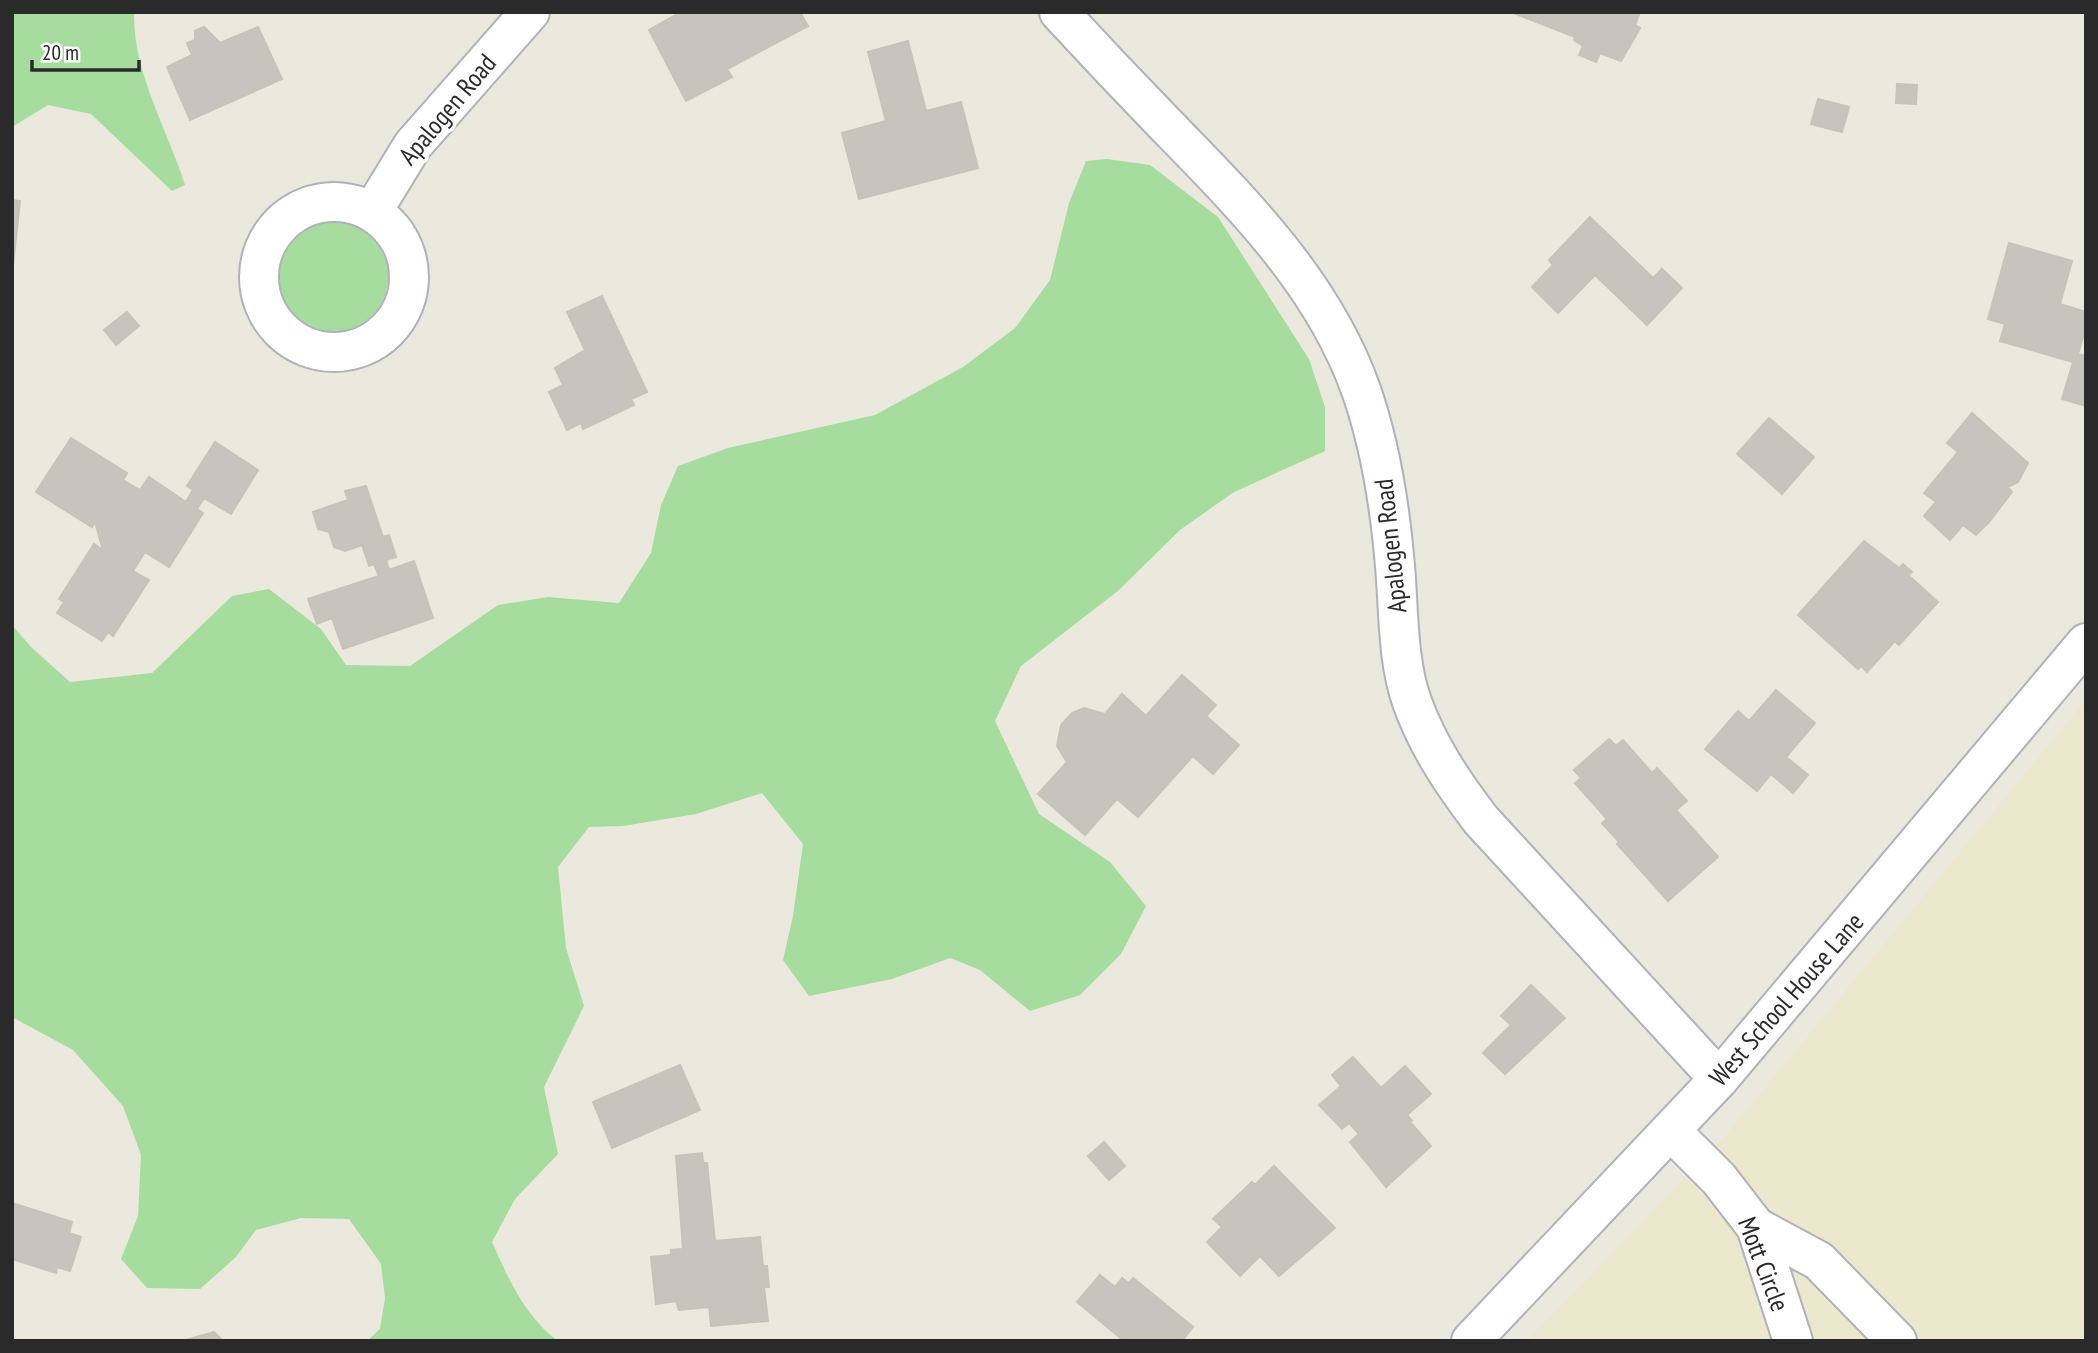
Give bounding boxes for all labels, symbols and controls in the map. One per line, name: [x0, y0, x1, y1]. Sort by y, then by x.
scale bar: [32, 28, 138, 72]
text: 20 m: [42, 39, 79, 66]
street label: Apalogen Road: [391, 47, 503, 171]
street label: Apalogen Road: [1367, 477, 1413, 615]
street label: West School House Lane: [1702, 906, 1870, 1092]
street label: Mott Circle: [1731, 1212, 1797, 1316]

